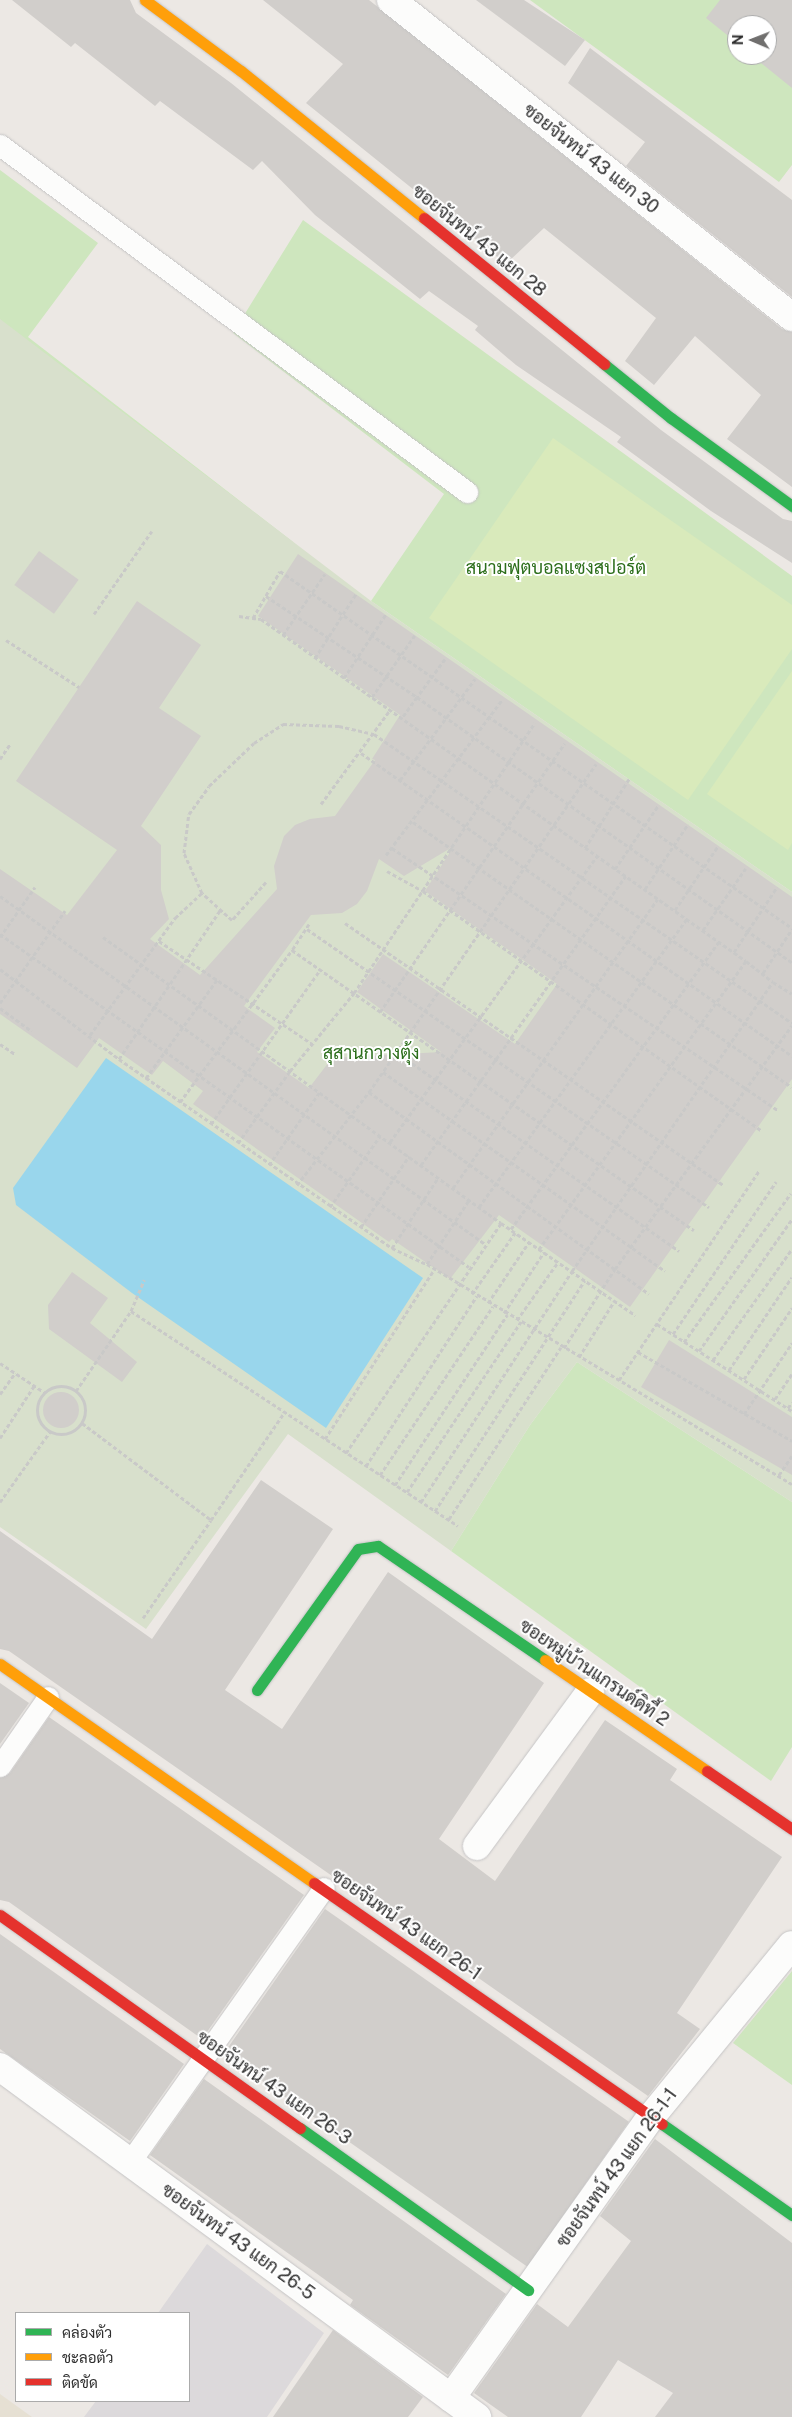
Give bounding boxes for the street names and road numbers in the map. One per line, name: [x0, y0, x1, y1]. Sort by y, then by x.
street label: ซอยจันทน์ 43 แยก 30: [519, 99, 663, 219]
street label: ซอยจันทน์ 43 แยก 28: [408, 180, 550, 302]
street label: ซอยหมู่บ้านแกรนด์ดิที้ 2: [515, 1615, 673, 1731]
street label: ซอยจันทน์ 43 แยก 26-1: [327, 1865, 485, 1985]
street label: ซอยจันทน์ 43 แยก 26-3: [193, 2026, 355, 2150]
street label: ซอยจันทน์ 43 แยก 26-1-1: [552, 2084, 682, 2252]
street label: ซอยจันทน์ 43 แยก 26-5: [157, 2179, 319, 2305]

